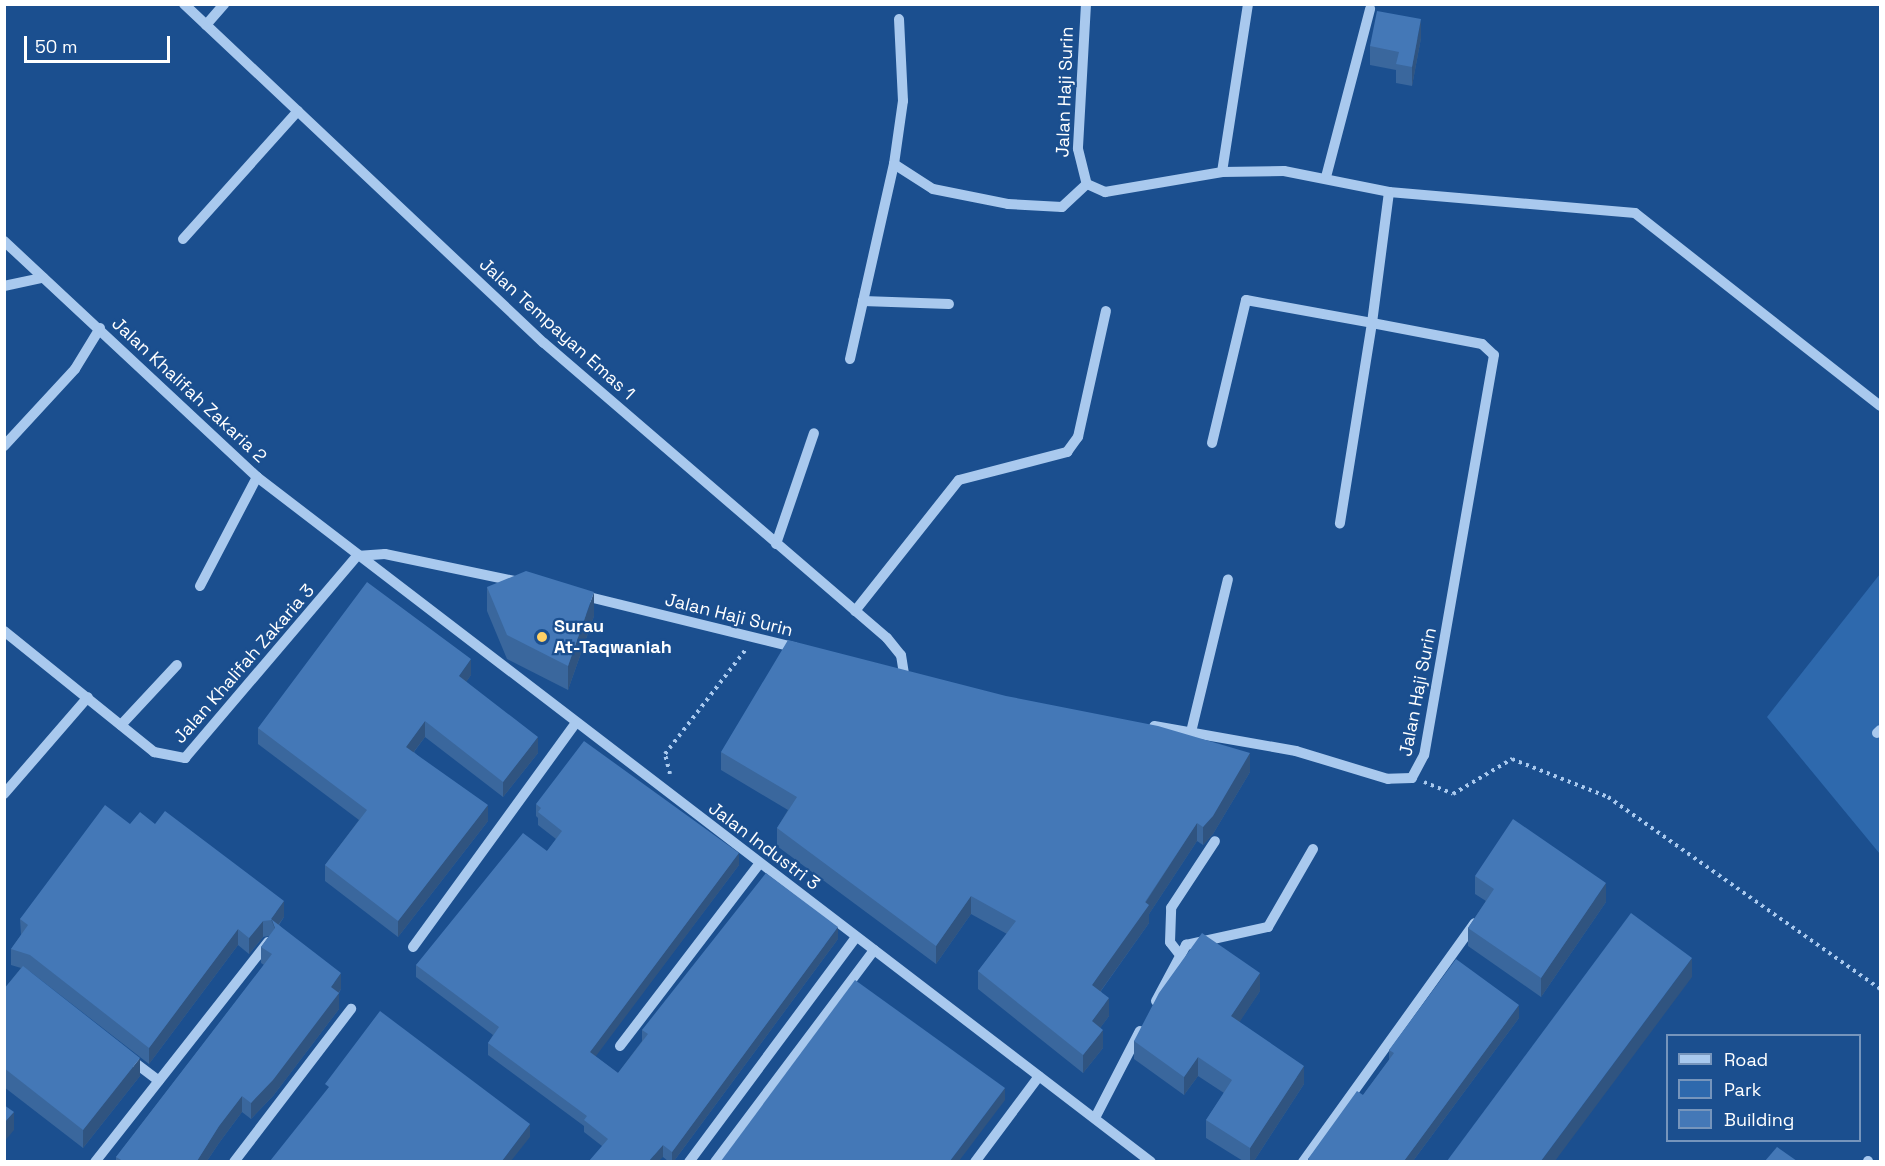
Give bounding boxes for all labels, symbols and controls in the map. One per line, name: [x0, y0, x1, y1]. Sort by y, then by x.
scale bar: [27, 24, 172, 62]
street label: Jalan Haji Surin: [1052, 26, 1078, 158]
text: 50 m: [35, 35, 77, 58]
street label: Jalan Tempayan Emas 1: [475, 253, 639, 405]
street label: Jalan Khalifah Zakaria 2: [107, 313, 271, 467]
street label: Jalan Khalifah Zakaria 3: [169, 580, 319, 748]
street label: Jalan Haji Surin: [663, 589, 795, 641]
place label: Surau At-Taqwaniah: [554, 616, 672, 658]
street label: Jalan Haji Surin: [1395, 626, 1441, 758]
marker: Surau At-Taqwaniah: [535, 630, 549, 644]
street label: Jalan Industri 3: [704, 797, 824, 895]
legend: [1666, 1034, 1861, 1142]
text: Road: [1724, 1048, 1768, 1071]
text: Park: [1724, 1078, 1761, 1101]
text: Building: [1724, 1108, 1794, 1131]

